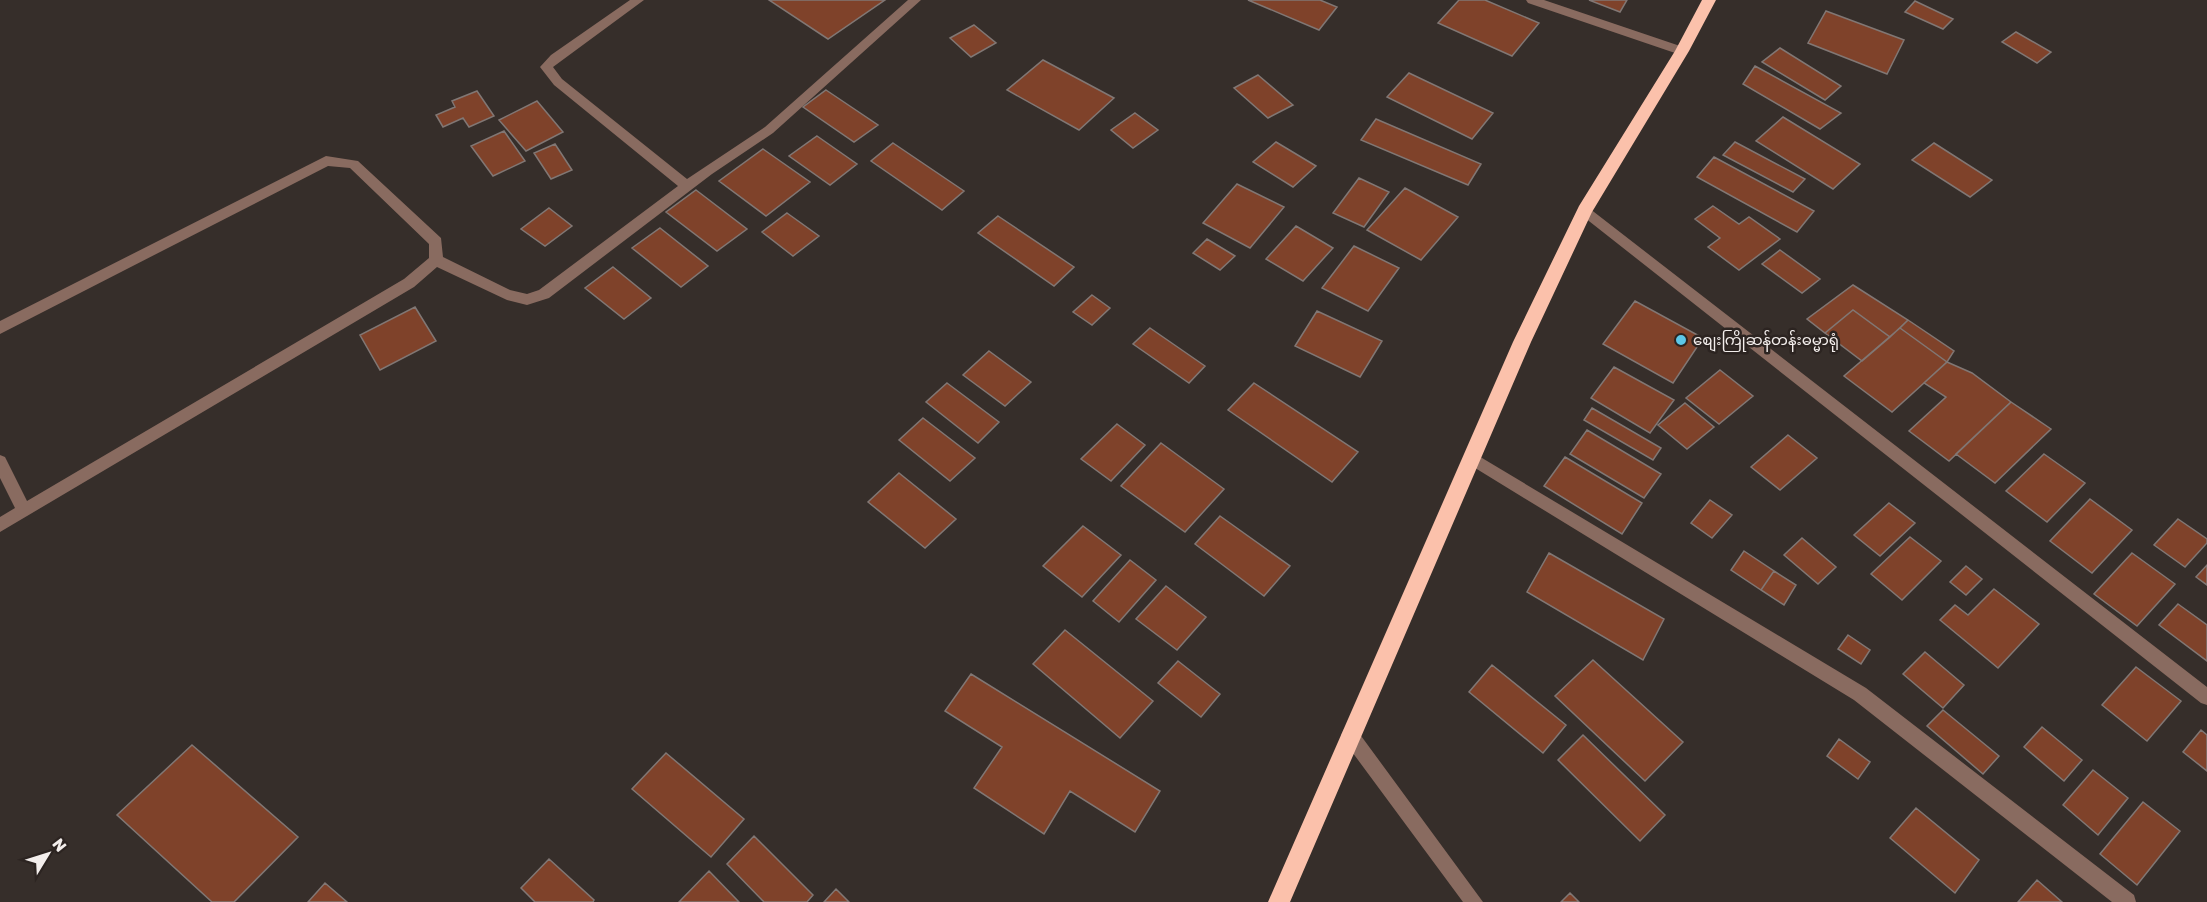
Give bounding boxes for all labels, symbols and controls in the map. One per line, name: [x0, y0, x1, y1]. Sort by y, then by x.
place label: စျေးကြိုဆန်တန်းဓမ္မာရုံ: [1693, 330, 1839, 352]
marker: စျေးကြိုဆန်တန်းဓမ္မာရုံ: [1674, 333, 1688, 347]
north arrow: [18, 824, 78, 884]
text: N: [48, 835, 70, 855]

